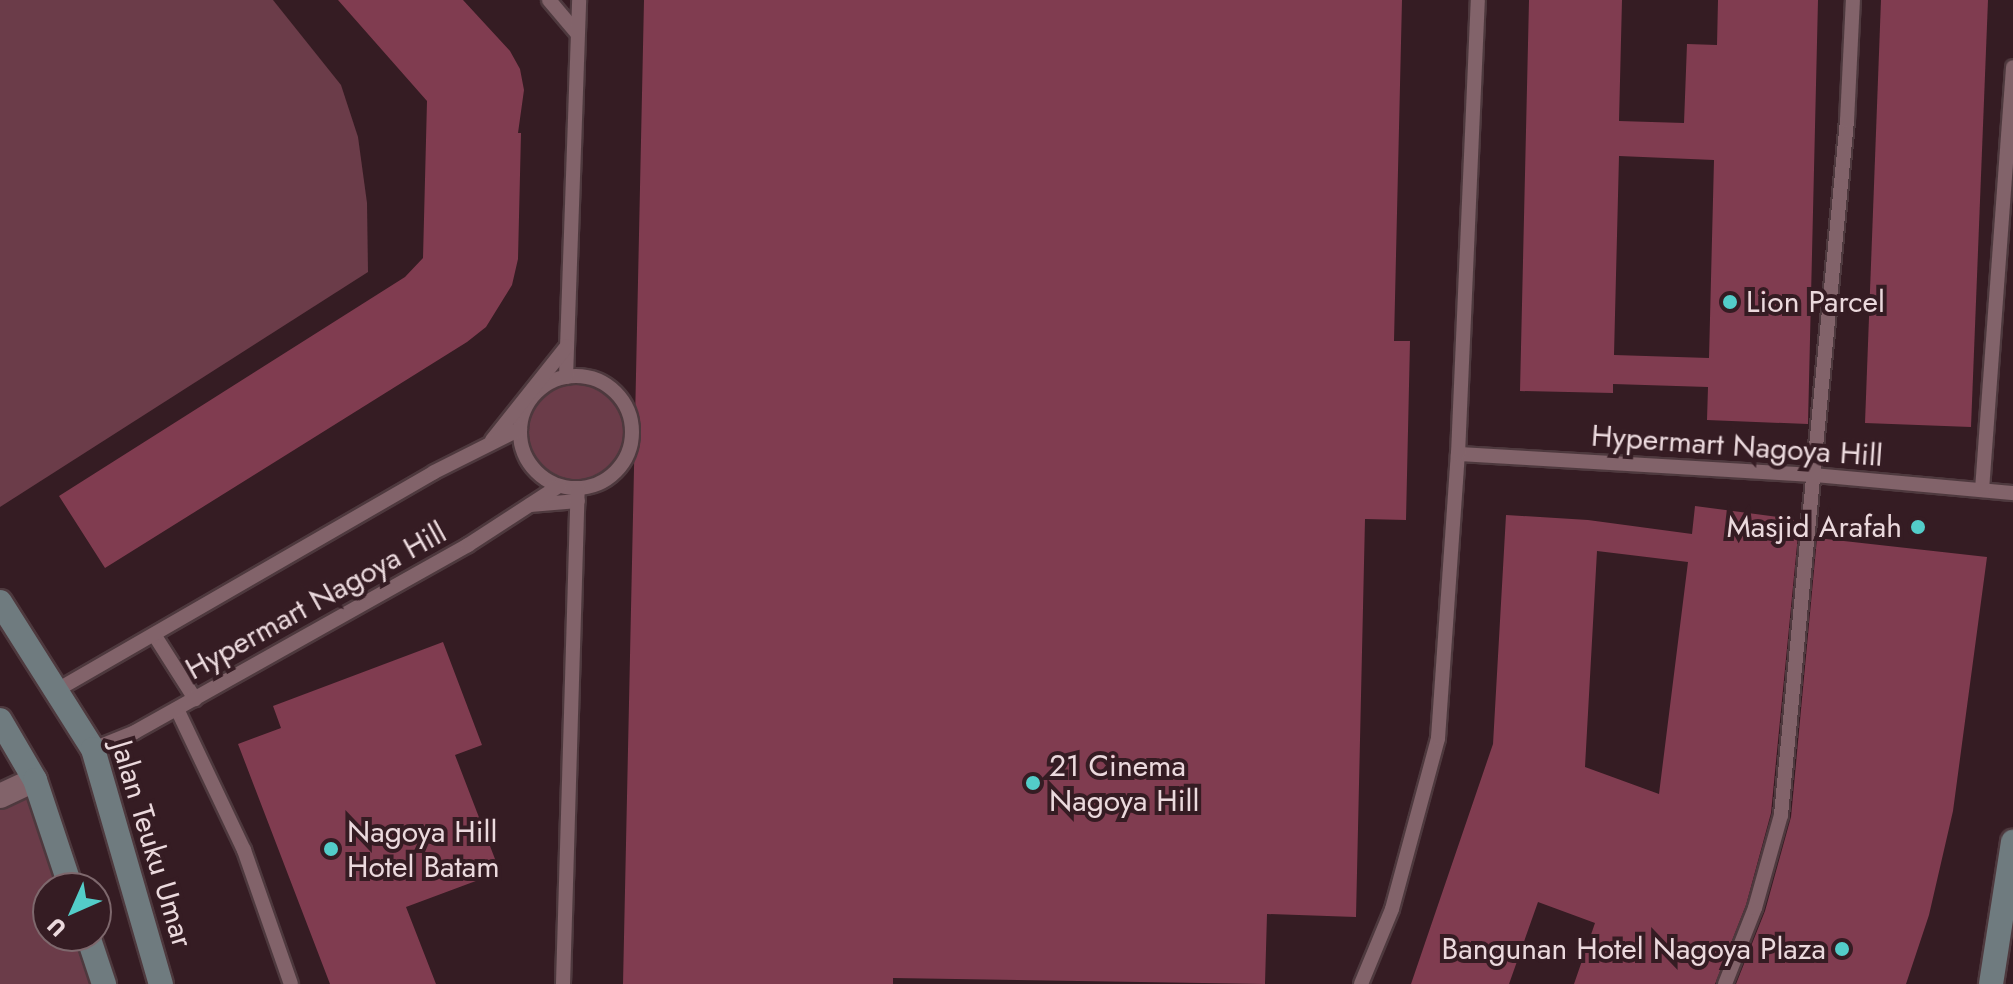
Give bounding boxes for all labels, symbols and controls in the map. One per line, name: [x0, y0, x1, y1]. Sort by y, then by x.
place label: Lion Parcel: [1746, 284, 1885, 320]
marker: Lion Parcel: [1721, 293, 1739, 311]
street label: Hypermart Nagoya Hill: [1590, 418, 1884, 474]
place label: Masjid Arafah: [1727, 509, 1902, 545]
street label: Hypermart Nagoya Hill: [179, 514, 453, 688]
marker: Masjid Arafah: [1909, 518, 1927, 536]
street label: Jalan Teuku Umar: [103, 736, 201, 952]
place label: 21 Cinema Nagoya Hill: [1049, 748, 1199, 818]
marker: 21 Cinema Nagoya Hill: [1024, 774, 1042, 792]
place label: Nagoya Hill Hotel Batam: [347, 814, 500, 884]
marker: Nagoya Hill Hotel Batam: [322, 840, 340, 858]
north arrow: [32, 872, 112, 952]
text: U: [40, 911, 73, 944]
place label: Bangunan Hotel Nagoya Plaza: [1442, 931, 1826, 967]
marker: Bangunan Hotel Nagoya Plaza: [1833, 940, 1851, 958]

